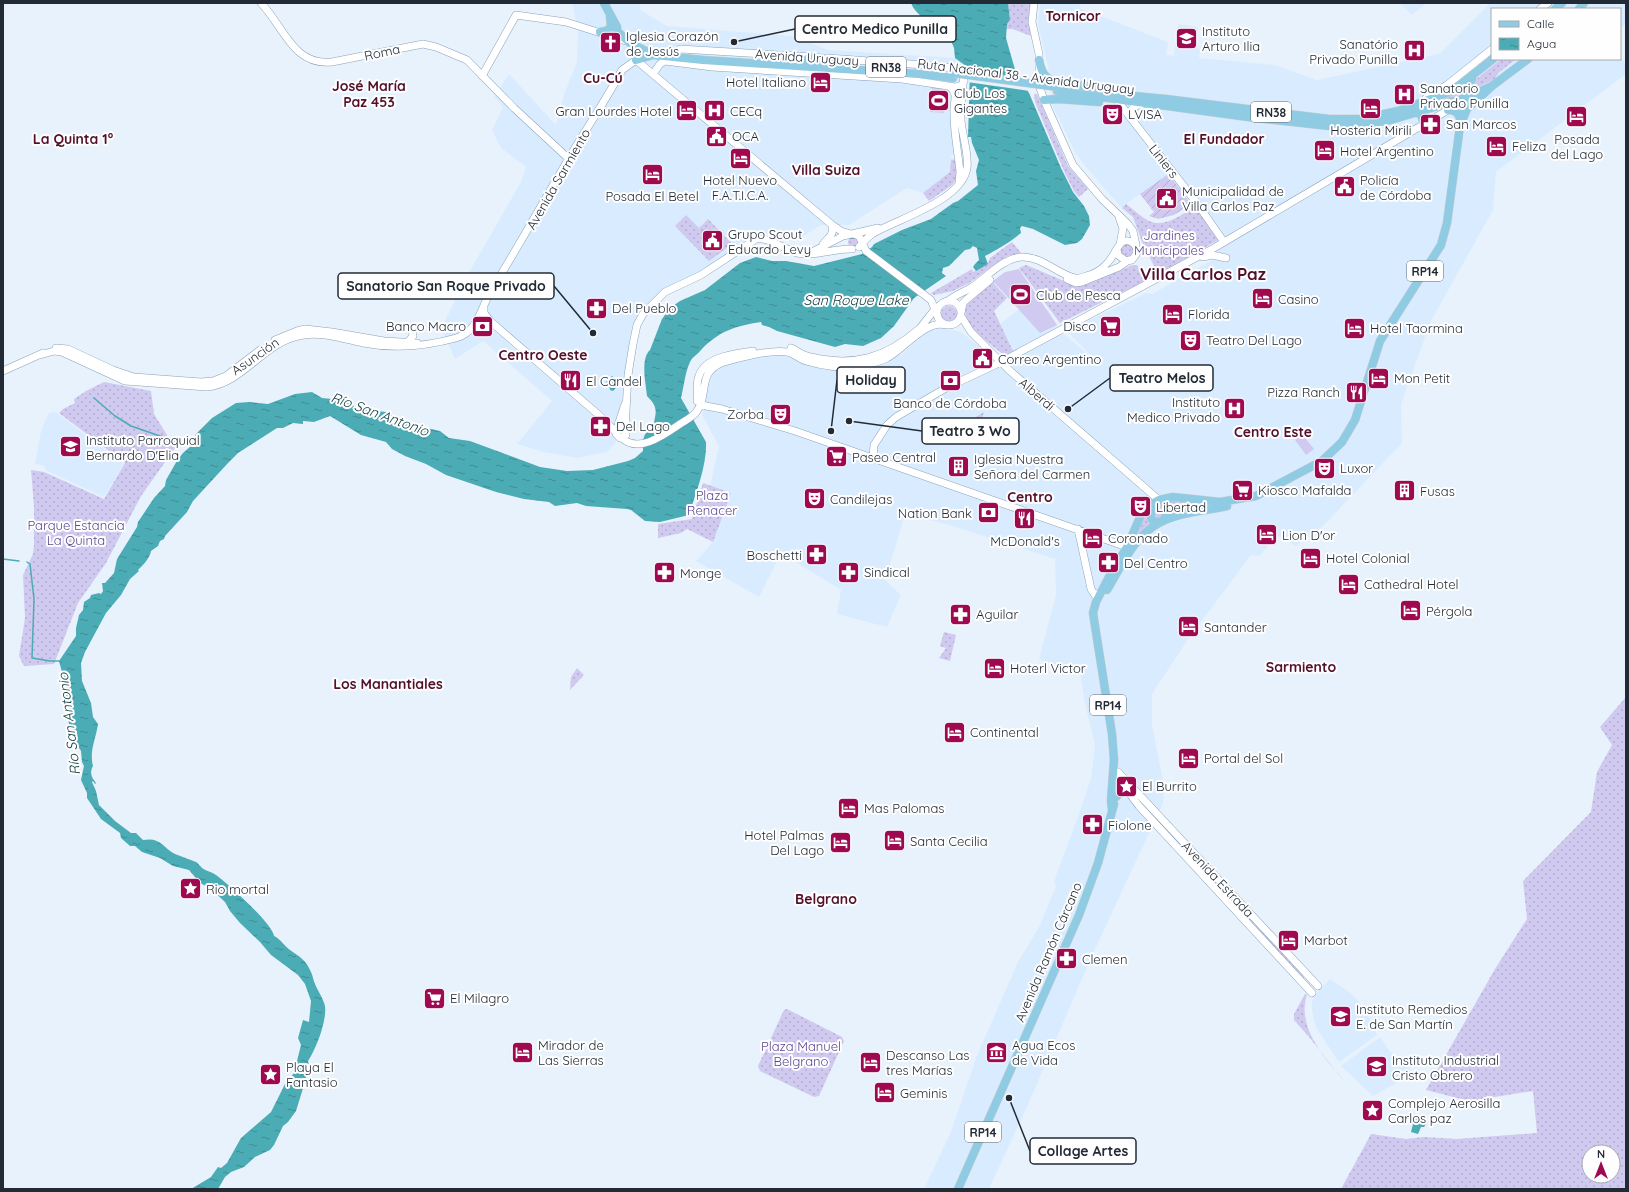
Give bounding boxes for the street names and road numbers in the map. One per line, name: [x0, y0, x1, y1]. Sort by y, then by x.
street label: Roma: [363, 40, 401, 64]
street label: Avenida Uruguay: [755, 45, 859, 69]
street label: Ruta Nacional 38 - Avenida Uruguay: [917, 55, 1135, 97]
road number: RN38: [866, 57, 906, 77]
road number: RN38: [1251, 102, 1291, 122]
street label: Avenida Sarmiento: [523, 126, 593, 232]
street label: Liniers: [1146, 141, 1182, 181]
road number: RP14: [1407, 261, 1443, 281]
street label: Asunción: [228, 334, 282, 378]
street label: Alberdi: [1016, 374, 1058, 414]
road number: RP14: [1090, 695, 1126, 715]
street label: Avenida Estrada: [1179, 838, 1257, 920]
street label: Avenida Ramón Cárcano: [1011, 880, 1085, 1024]
road number: RP14: [965, 1122, 1001, 1142]

